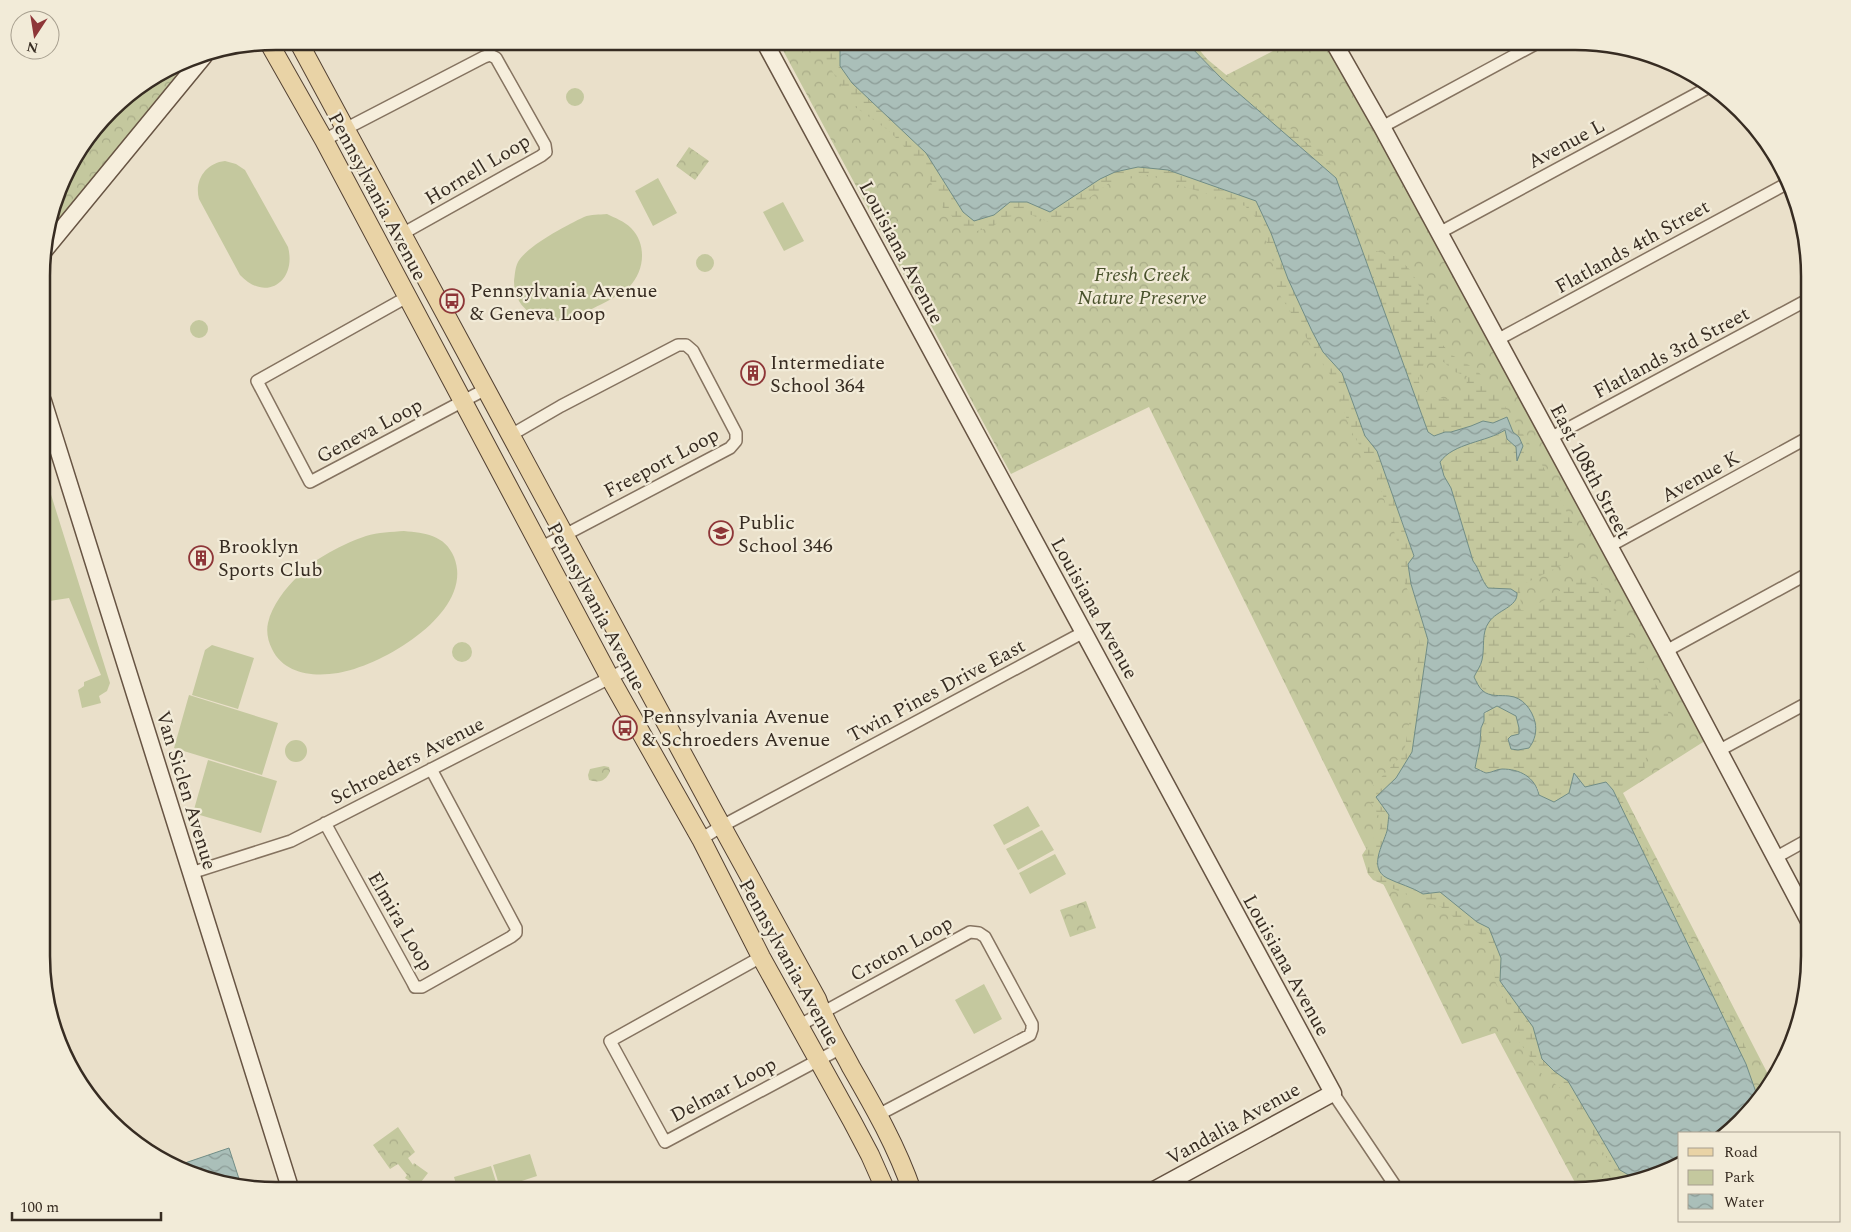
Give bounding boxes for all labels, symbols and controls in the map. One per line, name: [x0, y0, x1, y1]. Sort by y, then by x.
north arrow: [10, 10, 60, 60]
text: N: [25, 36, 40, 59]
street label: Pennsylvania Avenue: [320, 107, 434, 286]
street label: Avenue L: [1522, 111, 1610, 177]
street label: Hornell Loop: [419, 126, 536, 213]
street label: Louisiana Avenue: [851, 176, 951, 329]
street label: Flatlands 4th Street: [1550, 192, 1715, 302]
park label: Fresh Creek Nature Preserve: [1077, 260, 1207, 313]
place label: Pennsylvania Avenue & Geneva Loop: [470, 276, 657, 329]
bus stop icon: Pennsylvania Avenue & Geneva Loop: [439, 288, 465, 314]
street label: Flatlands 3rd Street: [1588, 299, 1755, 407]
place label: Intermediate School 364: [770, 348, 885, 401]
building icon: Intermediate School 364: [740, 360, 766, 386]
street label: Geneva Loop: [311, 390, 428, 471]
street label: East 108th Street: [1542, 398, 1638, 545]
street label: Freeport Loop: [598, 420, 725, 506]
street label: Avenue K: [1656, 443, 1746, 511]
place label: Public School 346: [738, 508, 833, 561]
street label: Pennsylvania Avenue: [539, 517, 653, 696]
school or university icon: Public School 346: [708, 520, 734, 546]
place label: Brooklyn Sports Club: [218, 532, 322, 585]
street label: Louisiana Avenue: [1043, 532, 1146, 685]
building icon: Brooklyn Sports Club: [188, 545, 214, 571]
street label: Twin Pines Drive East: [842, 631, 1031, 751]
place label: Pennsylvania Avenue & Schroeders Avenue: [642, 702, 830, 755]
street label: Van Siclen Avenue: [148, 707, 224, 874]
street label: Schroeders Avenue: [325, 709, 490, 813]
bus stop icon: Pennsylvania Avenue & Schroeders Avenue: [612, 715, 638, 741]
street label: Elmira Loop: [359, 866, 441, 977]
street label: Pennsylvania Avenue: [731, 873, 848, 1052]
street label: Louisiana Avenue: [1235, 889, 1338, 1042]
street label: Croton Loop: [845, 908, 958, 989]
street label: Delmar Loop: [665, 1049, 782, 1130]
street label: Vandalia Avenue: [1161, 1075, 1306, 1173]
legend: [1678, 1132, 1841, 1222]
text: Road: [1724, 1141, 1758, 1164]
text: Park: [1724, 1166, 1755, 1189]
scale bar: [12, 1190, 161, 1222]
text: Water: [1724, 1191, 1764, 1214]
text: 100 m: [20, 1196, 59, 1219]

